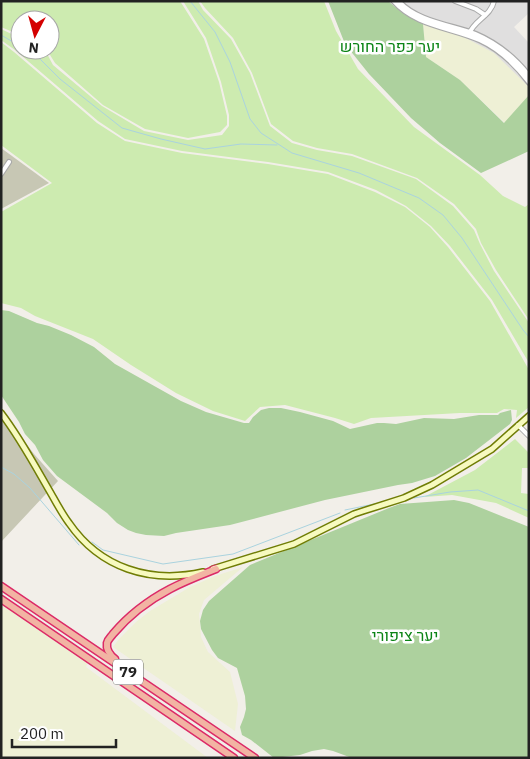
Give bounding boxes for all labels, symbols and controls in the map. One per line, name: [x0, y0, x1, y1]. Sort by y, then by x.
north arrow: [10, 10, 60, 60]
park label: יער כפר החורש: [340, 36, 440, 56]
text: N: [28, 38, 40, 57]
park label: יער ציפורי: [372, 625, 438, 645]
road number: 79: [113, 660, 143, 684]
scale bar: [12, 716, 116, 748]
text: 200 m: [20, 724, 64, 743]

